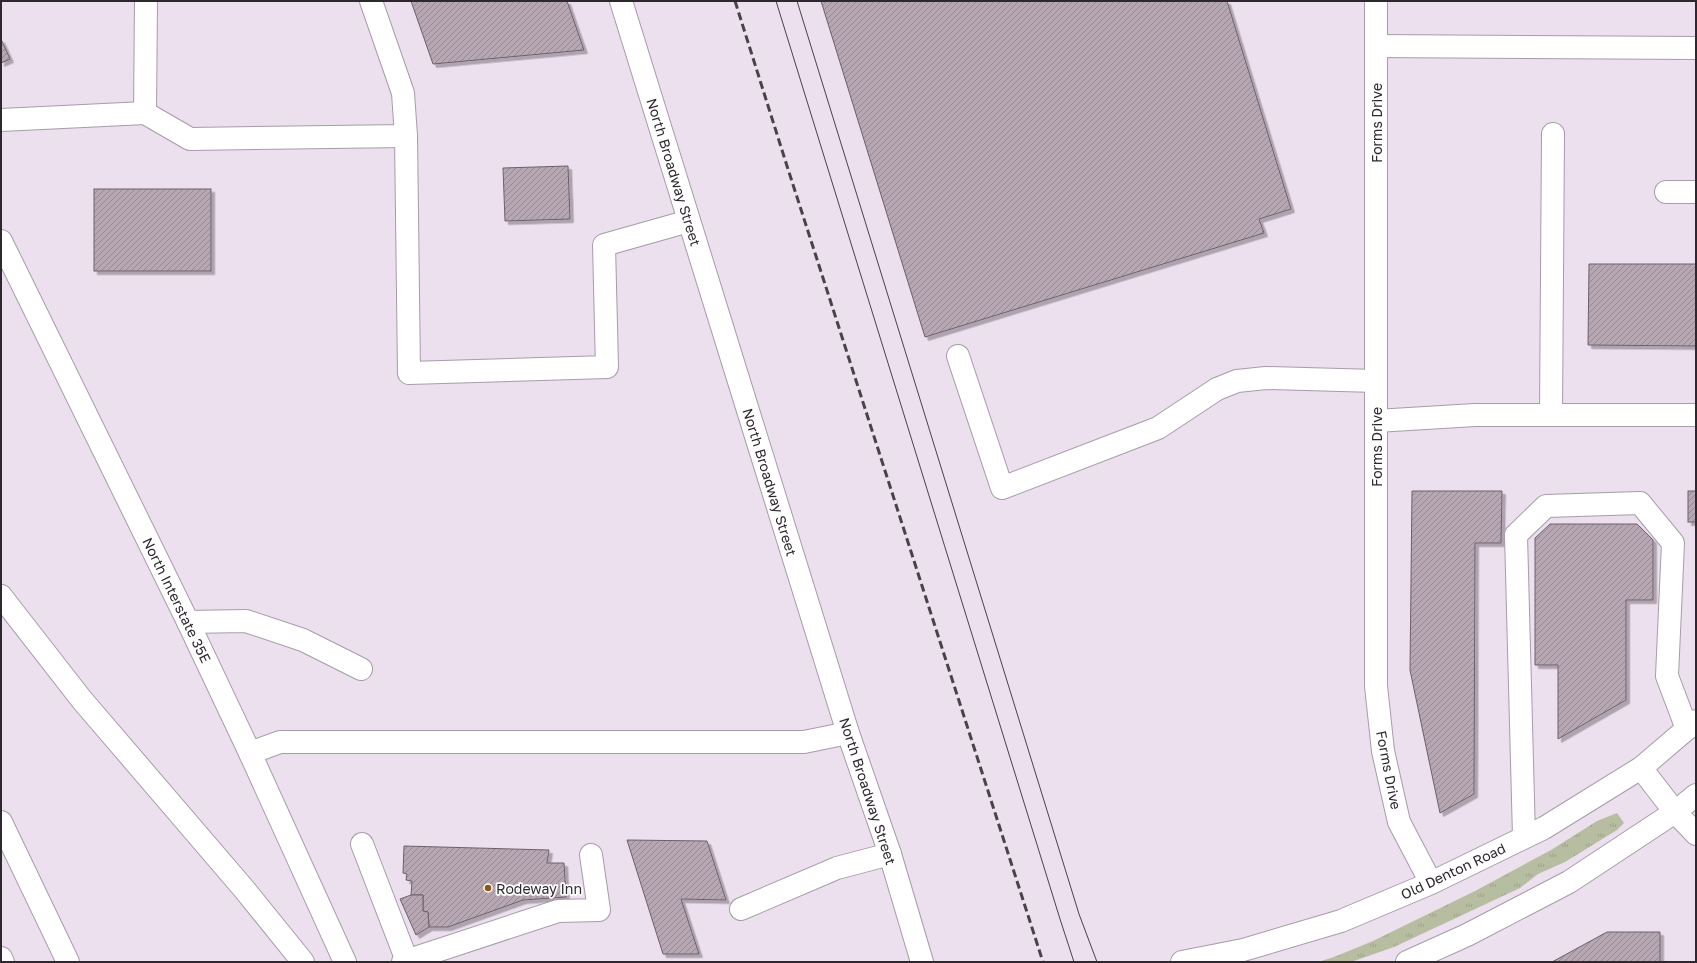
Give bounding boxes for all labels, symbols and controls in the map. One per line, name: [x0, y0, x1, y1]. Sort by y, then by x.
street label: Forms Drive: [1368, 83, 1385, 163]
street label: North Broadway Street: [643, 96, 705, 248]
street label: North Broadway Street: [739, 406, 801, 558]
street label: Forms Drive: [1368, 407, 1385, 487]
street label: North Interstate 35E: [139, 535, 215, 665]
street label: North Broadway Street: [836, 715, 900, 867]
street label: Forms Drive: [1373, 729, 1405, 811]
street label: Old Denton Road: [1398, 839, 1508, 903]
place label: Rodeway Inn: [496, 880, 582, 897]
marker: Rodeway Inn: [483, 883, 493, 893]

